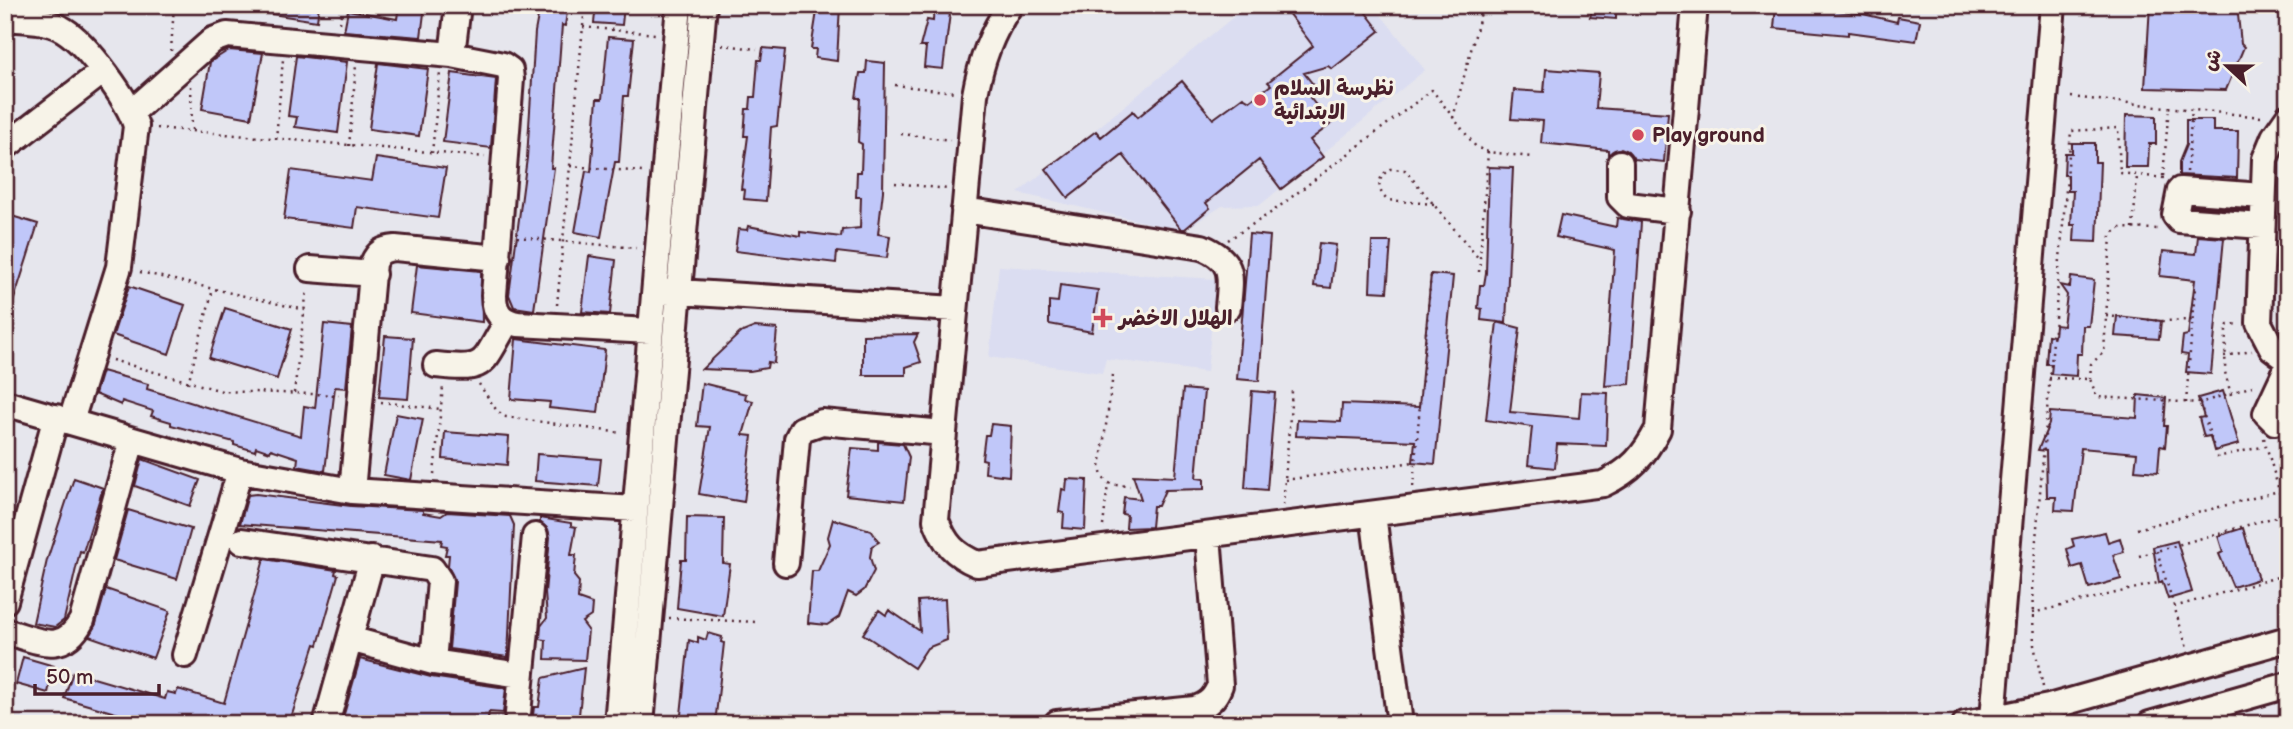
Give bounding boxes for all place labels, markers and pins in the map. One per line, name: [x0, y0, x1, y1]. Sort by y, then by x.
place label: نظرسة السلام الابتدائية: [1274, 76, 1394, 125]
marker: نظرسة السلام الابتدائية: [1252, 92, 1268, 108]
place label: Play ground: [1652, 123, 1765, 148]
marker: Play ground: [1630, 127, 1646, 143]
place label: الهلال الاخضر: [1117, 306, 1232, 331]
marker: الهلال الاخضر: [1093, 308, 1113, 328]

